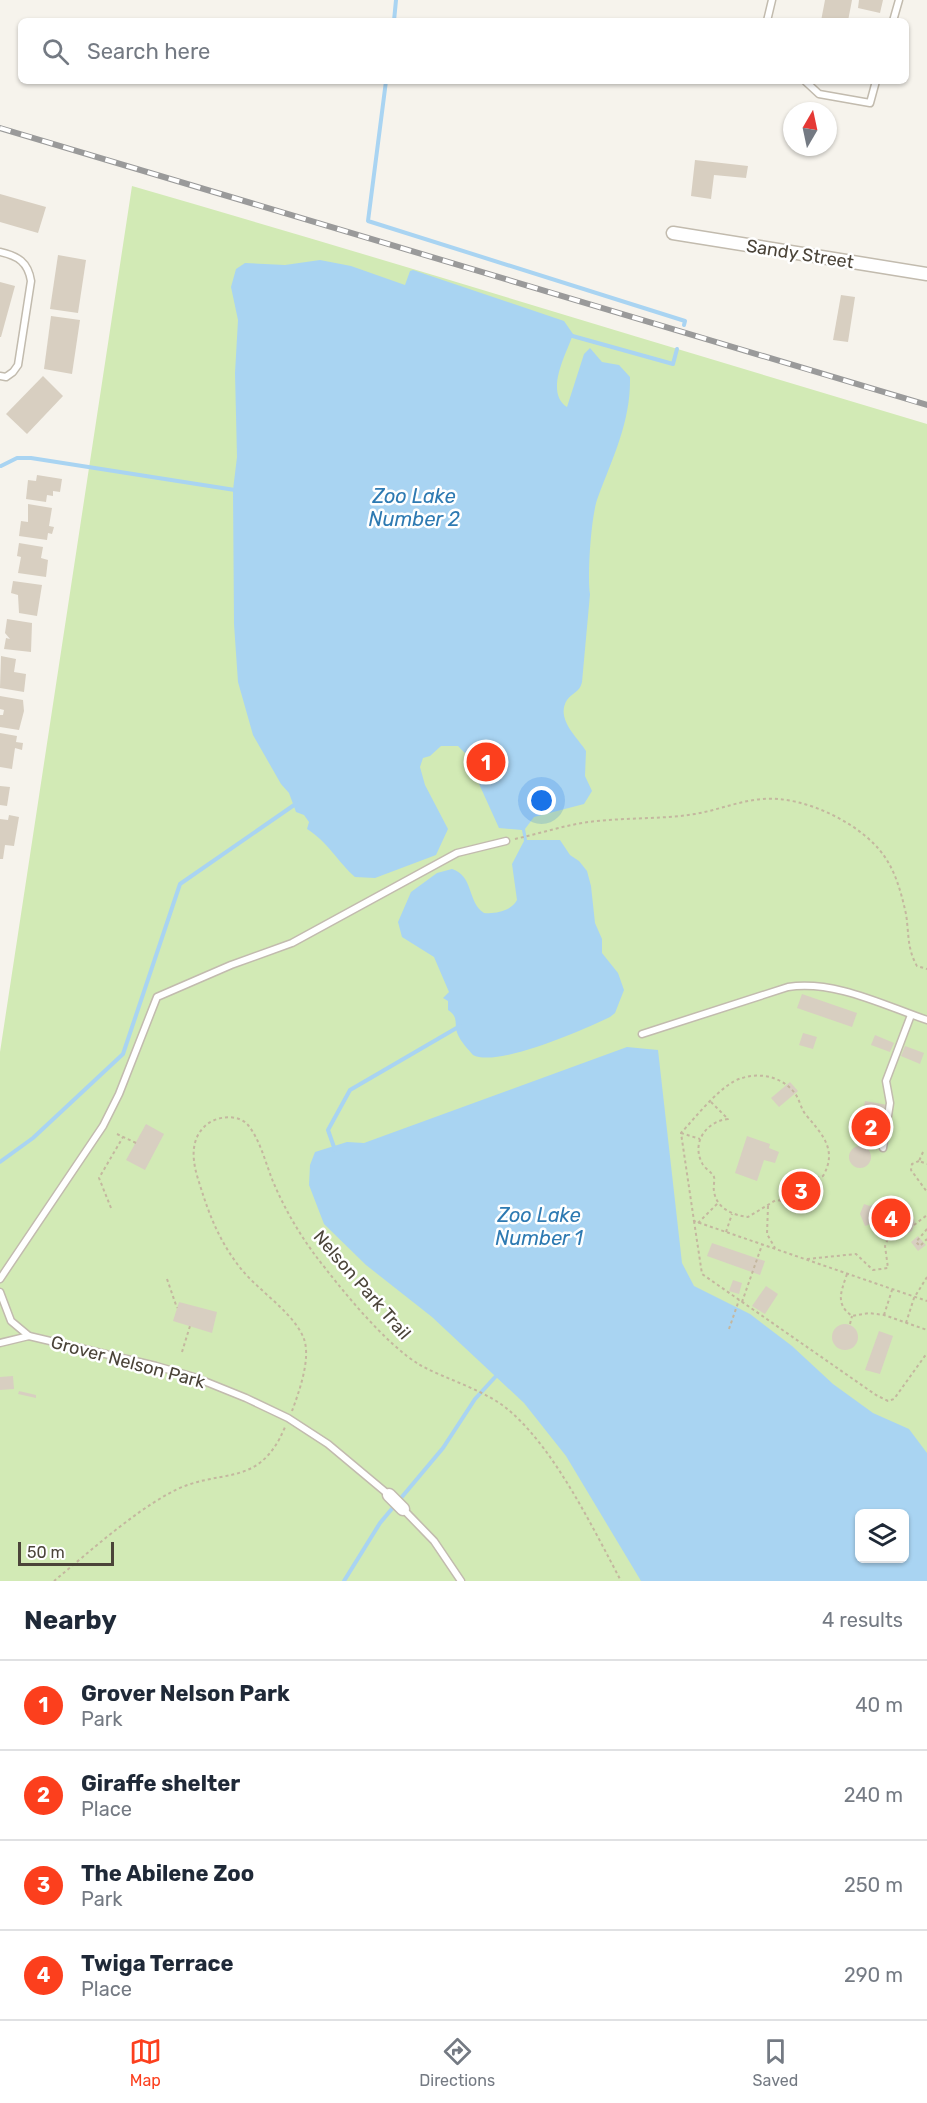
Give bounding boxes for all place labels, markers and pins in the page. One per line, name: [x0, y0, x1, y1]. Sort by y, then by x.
pin: 1: [466, 740, 506, 784]
pin: 2: [852, 1104, 890, 1150]
pin: 3: [782, 1168, 820, 1214]
pin: 4: [872, 1196, 910, 1240]

